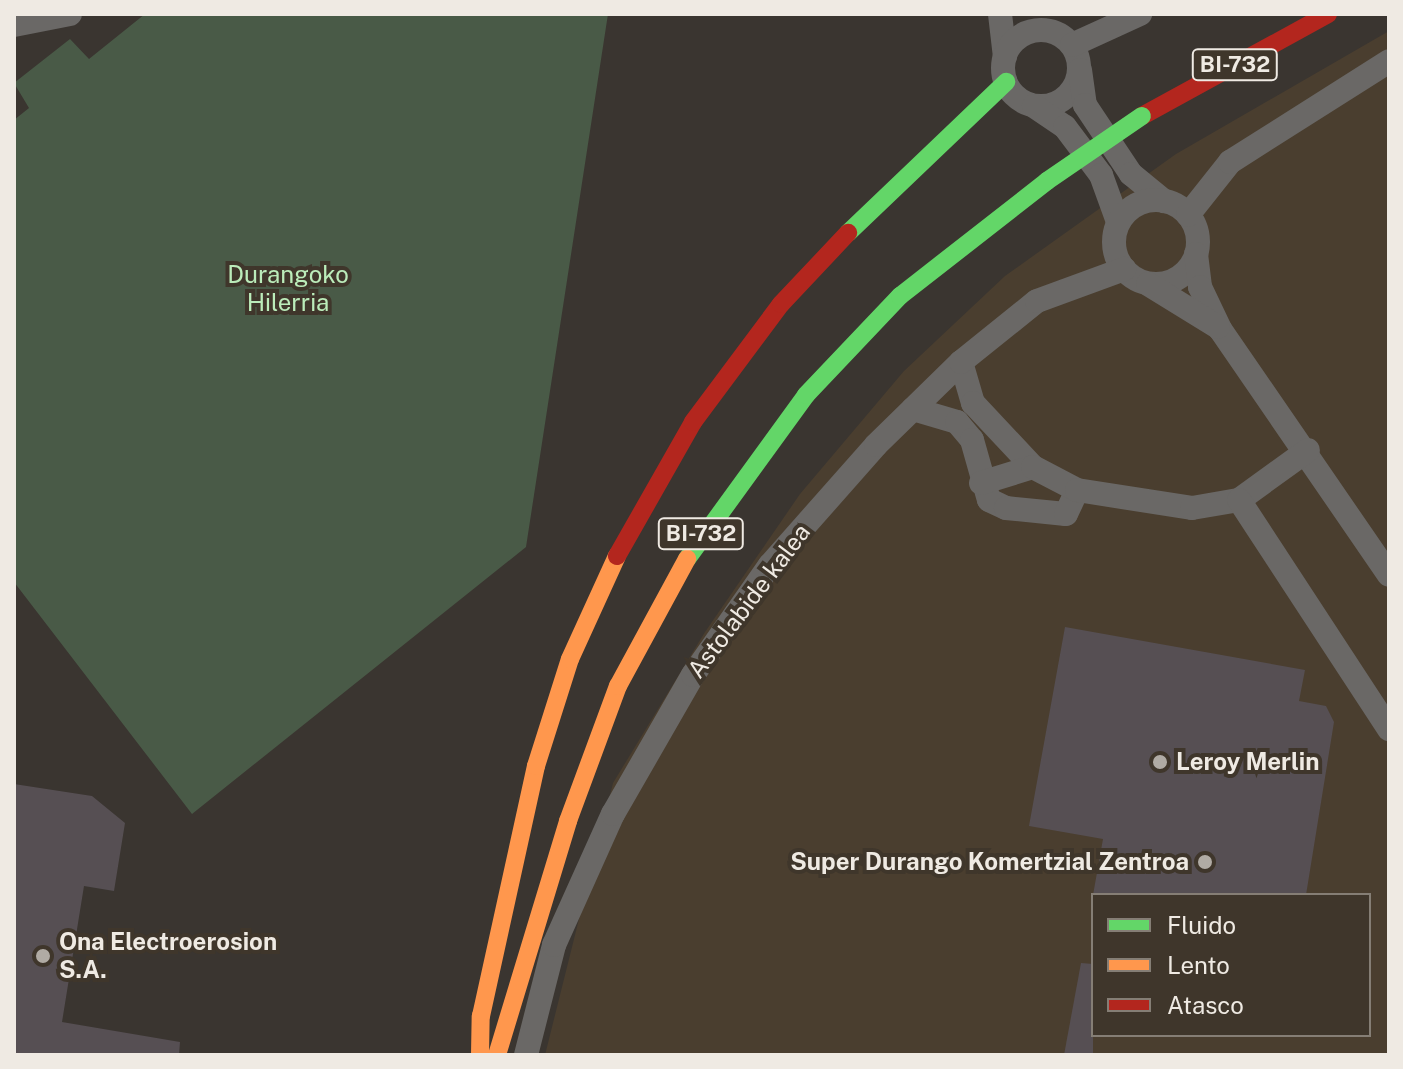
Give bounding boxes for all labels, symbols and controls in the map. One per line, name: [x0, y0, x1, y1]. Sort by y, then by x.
road number: BI-732: [1191, 47, 1279, 83]
park label: Durangoko Hilerria: [227, 261, 349, 317]
road number: BI-732: [657, 516, 745, 552]
street label: Astolabide kalea: [682, 518, 816, 684]
place label: Leroy Merlin: [1176, 748, 1320, 776]
marker: Leroy Merlin: [1151, 753, 1169, 771]
place label: Super Durango Komertzial Zentroa: [790, 848, 1189, 876]
marker: Super Durango Komertzial Zentroa: [1196, 853, 1214, 871]
legend: [1091, 893, 1371, 1037]
text: Fluido: [1167, 911, 1236, 939]
place label: Ona Electroerosion S.A.: [59, 928, 277, 984]
marker: Ona Electroerosion S.A.: [34, 947, 52, 965]
text: Lento: [1167, 951, 1230, 979]
text: Atasco: [1167, 991, 1244, 1019]

